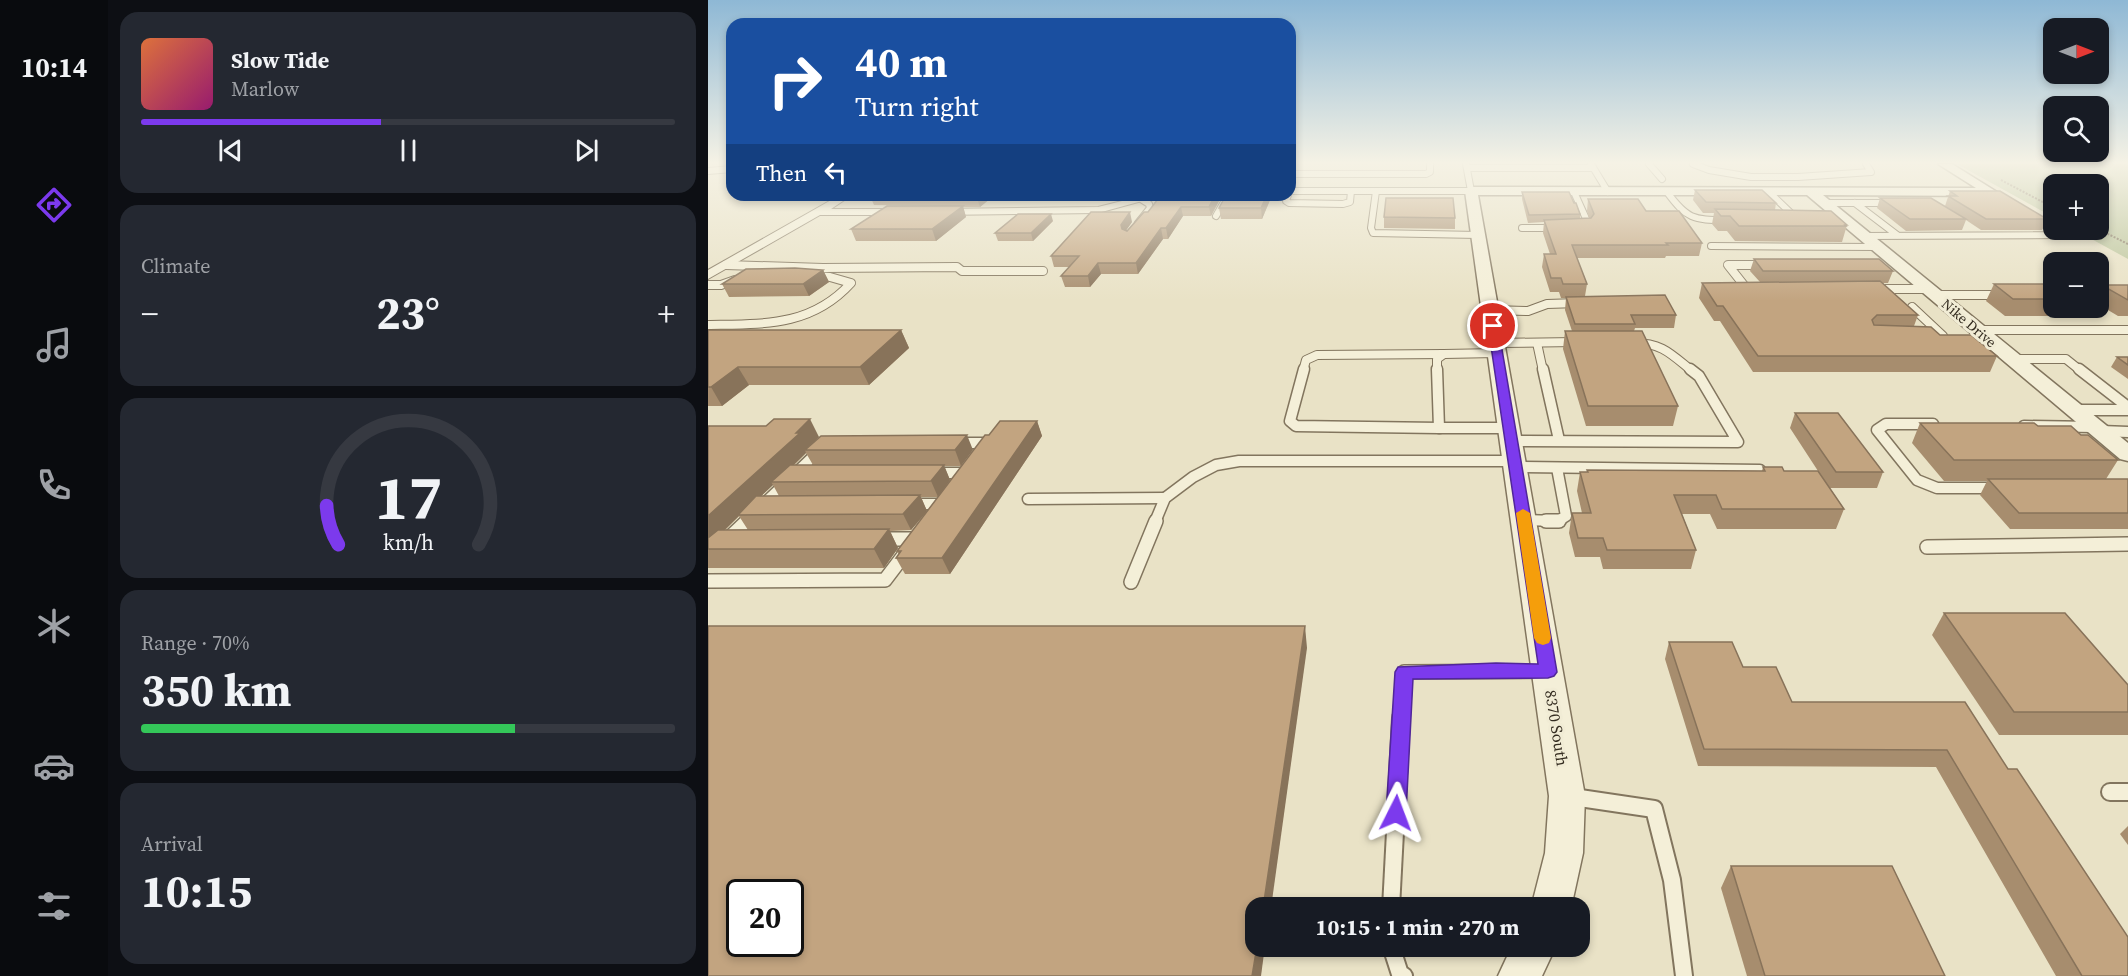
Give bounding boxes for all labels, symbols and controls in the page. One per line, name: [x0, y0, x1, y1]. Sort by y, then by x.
north arrow: [2043, 18, 2109, 84]
map controls: [2043, 18, 2109, 318]
text: 40 m: [855, 33, 948, 91]
icon: right: [756, 42, 834, 120]
text: Slow Tide: [231, 45, 329, 75]
text: 10:14: [21, 49, 87, 86]
text: Marlow: [231, 75, 299, 103]
text: Turn right: [855, 88, 979, 125]
button: search: [2043, 96, 2109, 162]
icon: previous: [214, 134, 247, 167]
icon: pause: [392, 134, 425, 167]
icon: next: [570, 134, 603, 167]
icon: left: [819, 156, 852, 189]
text: Then: [756, 158, 807, 188]
button: +: [2043, 174, 2109, 240]
icon: directions: [33, 184, 75, 226]
text: Climate: [141, 252, 210, 280]
button: −: [2043, 252, 2109, 318]
text: 23°: [376, 282, 440, 344]
text: −: [141, 291, 159, 336]
text: +: [657, 291, 675, 336]
street label: Nike Drive: [1937, 294, 2001, 352]
pin: [1467, 300, 1518, 351]
icon: arrive: [1476, 309, 1509, 342]
icon: music: [33, 324, 75, 366]
text: 17: [374, 454, 442, 540]
icon: phone: [33, 464, 75, 506]
text: km/h: [382, 528, 434, 557]
icon: climate: [33, 605, 75, 647]
text: Range · 70%: [141, 629, 250, 657]
text: 350 km: [141, 659, 292, 721]
street label: 8370 South: [1540, 688, 1574, 768]
icon: car: [33, 745, 75, 787]
position arrow: [1364, 781, 1428, 845]
text: Arrival: [141, 830, 203, 858]
text: 10:15: [141, 860, 252, 922]
speed limit sign: 20: [726, 879, 804, 957]
icon: filters: [33, 885, 75, 927]
text: 10:15 · 1 min · 270 m: [1316, 912, 1519, 942]

